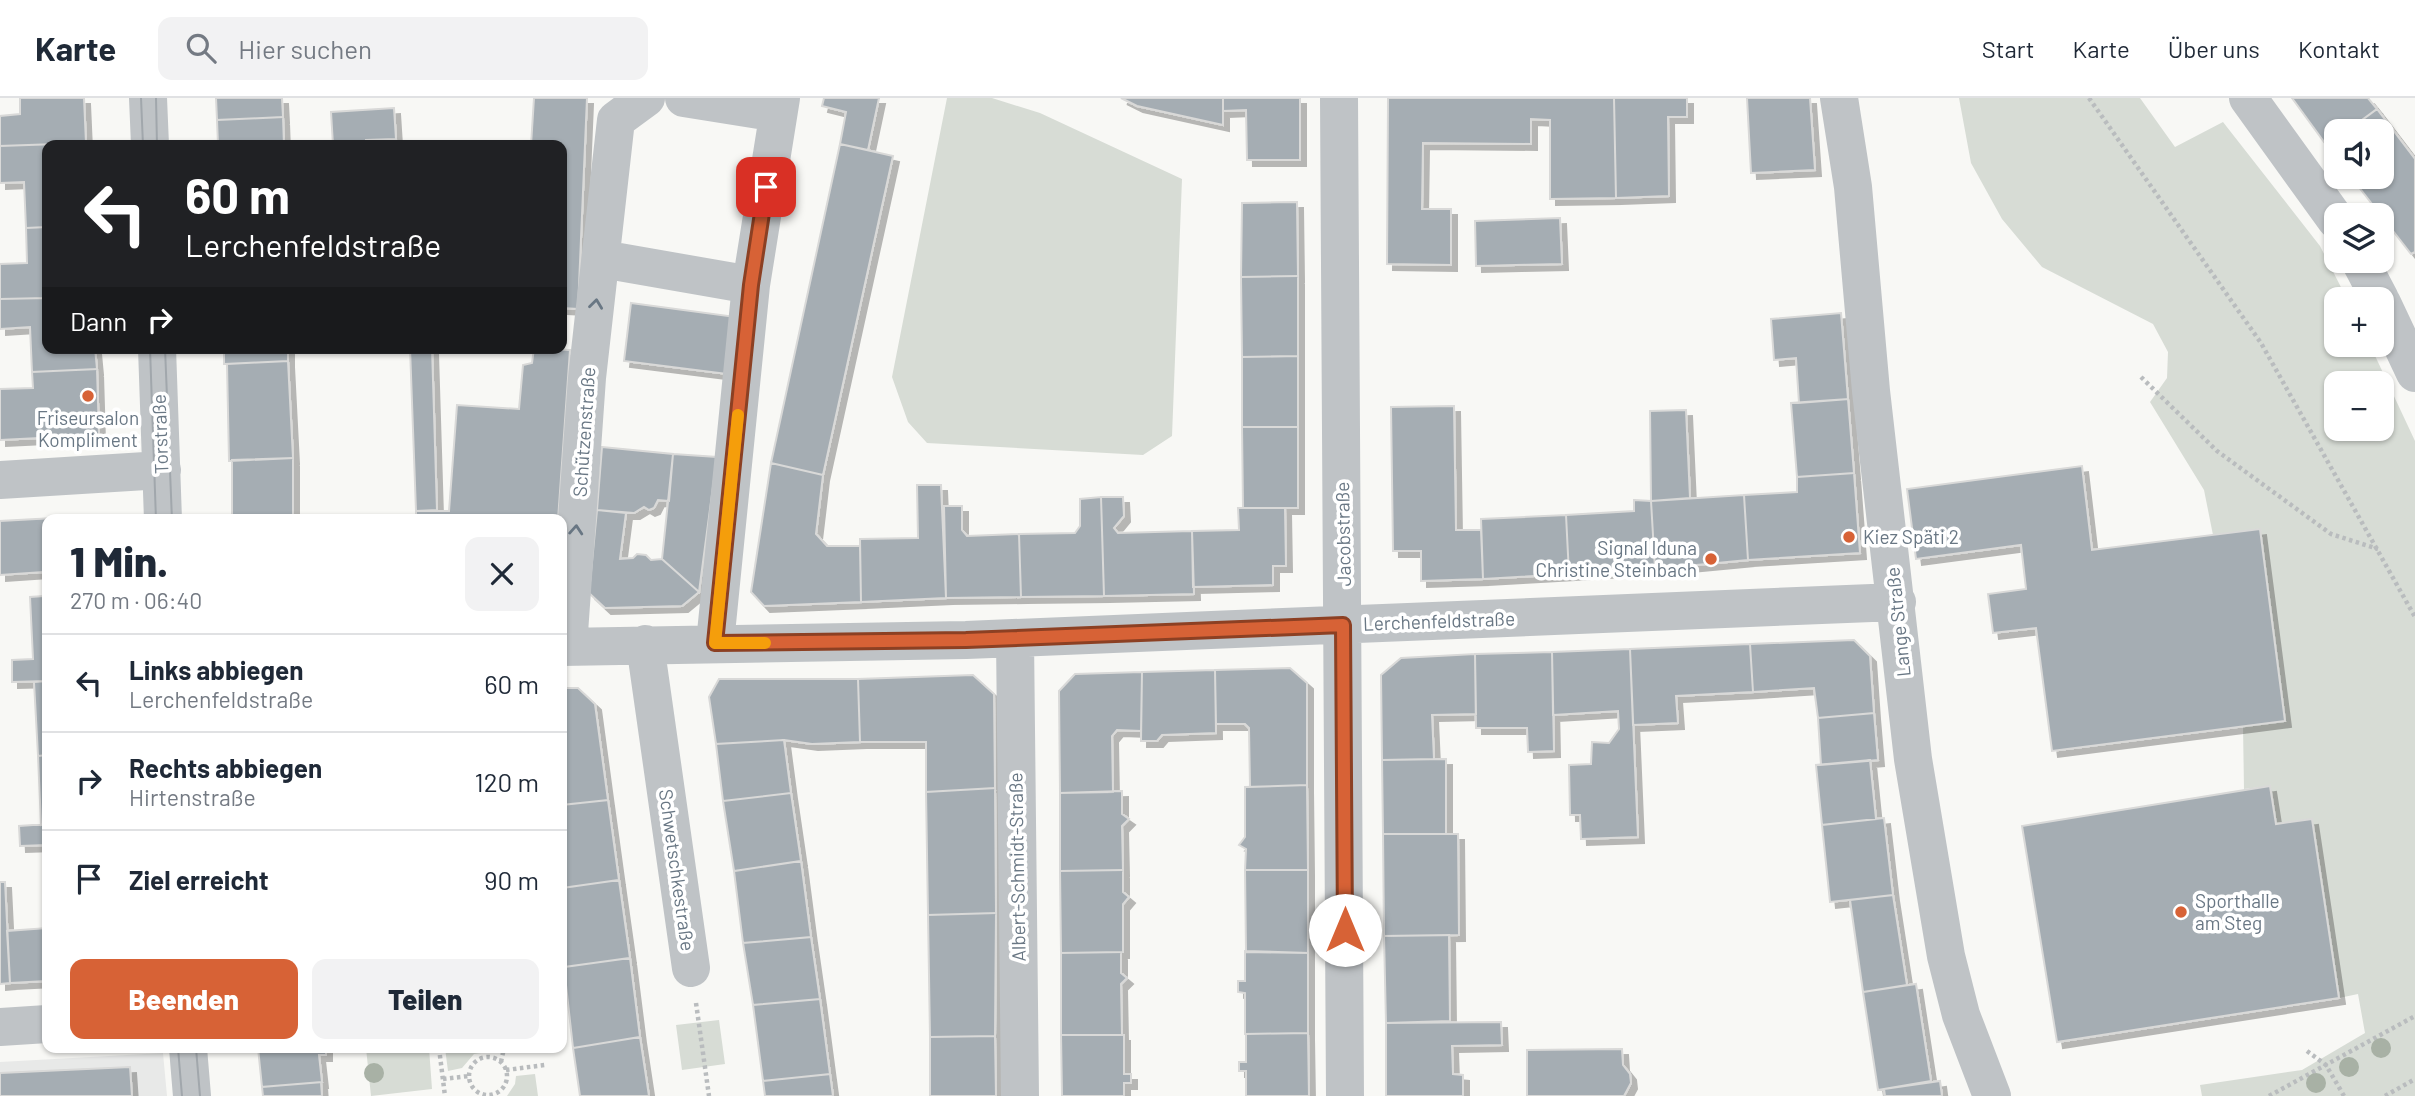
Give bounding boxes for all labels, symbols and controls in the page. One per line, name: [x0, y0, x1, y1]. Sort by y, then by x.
search box: [158, 17, 648, 80]
text: Karte: [35, 28, 116, 68]
icon: search: [182, 29, 220, 67]
text: Hier suchen: [238, 33, 372, 64]
text: Start: [1982, 34, 2035, 63]
text: Karte: [2073, 34, 2130, 63]
text: Über uns: [2168, 34, 2260, 63]
text: Kontakt: [2298, 34, 2380, 63]
map controls: [2324, 119, 2394, 441]
button: sound: [2324, 119, 2394, 189]
pin: [736, 157, 796, 217]
text: 60 m: [185, 165, 290, 224]
icon: left: [70, 168, 161, 259]
icon: arrive: [747, 168, 785, 206]
button: layers: [2324, 203, 2394, 273]
text: Lerchenfeldstraße: [185, 225, 441, 263]
button: +: [2324, 287, 2394, 357]
one-way arrow: [589, 298, 604, 309]
icon: right: [141, 301, 179, 339]
text: Dann: [70, 305, 127, 336]
street label: Schützenstraße: [567, 366, 600, 498]
button: −: [2324, 371, 2394, 441]
marker: Friseursalon Kompliment: [80, 388, 96, 404]
street label: Torstraße: [147, 394, 172, 474]
place label: Friseursalon Kompliment: [37, 406, 139, 451]
street label: Jacobstraße: [1330, 482, 1355, 586]
one-way arrow: [568, 524, 583, 535]
place label: Kiez Späti 2: [1863, 525, 1959, 548]
marker: Kiez Späti 2: [1841, 529, 1857, 545]
text: 1 Min.: [70, 535, 168, 585]
place label: Signal Iduna Christine Steinbach: [1535, 536, 1697, 581]
button: close: [465, 537, 539, 611]
marker: Signal Iduna Christine Steinbach: [1703, 551, 1719, 567]
street label: Lange Straße: [1880, 566, 1915, 678]
text: 270 m · 06:40: [70, 586, 202, 614]
street label: Lerchenfeldstraße: [1363, 606, 1515, 635]
text: Links abbiegen: [129, 654, 303, 685]
icon: left: [70, 664, 108, 702]
text: 60 m: [484, 668, 539, 699]
text: Lerchenfeldstraße: [129, 685, 313, 713]
text: Rechts abbiegen: [129, 752, 322, 783]
icon: right: [70, 762, 108, 800]
text: 120 m: [475, 766, 539, 797]
street label: Albert-Schmidt-Straße: [1003, 772, 1030, 962]
text: Hirtenstraße: [129, 783, 256, 811]
street label: Schwetschkestraße: [655, 788, 700, 952]
icon: arrive: [70, 860, 108, 898]
text: Ziel erreicht: [129, 864, 269, 895]
text: 90 m: [484, 864, 539, 895]
place label: Sporthalle am Steg: [2195, 889, 2280, 934]
position arrow: [1308, 893, 1382, 967]
marker: Sporthalle am Steg: [2173, 904, 2189, 920]
button: Beenden: [70, 959, 298, 1039]
button: Teilen: [312, 959, 539, 1039]

